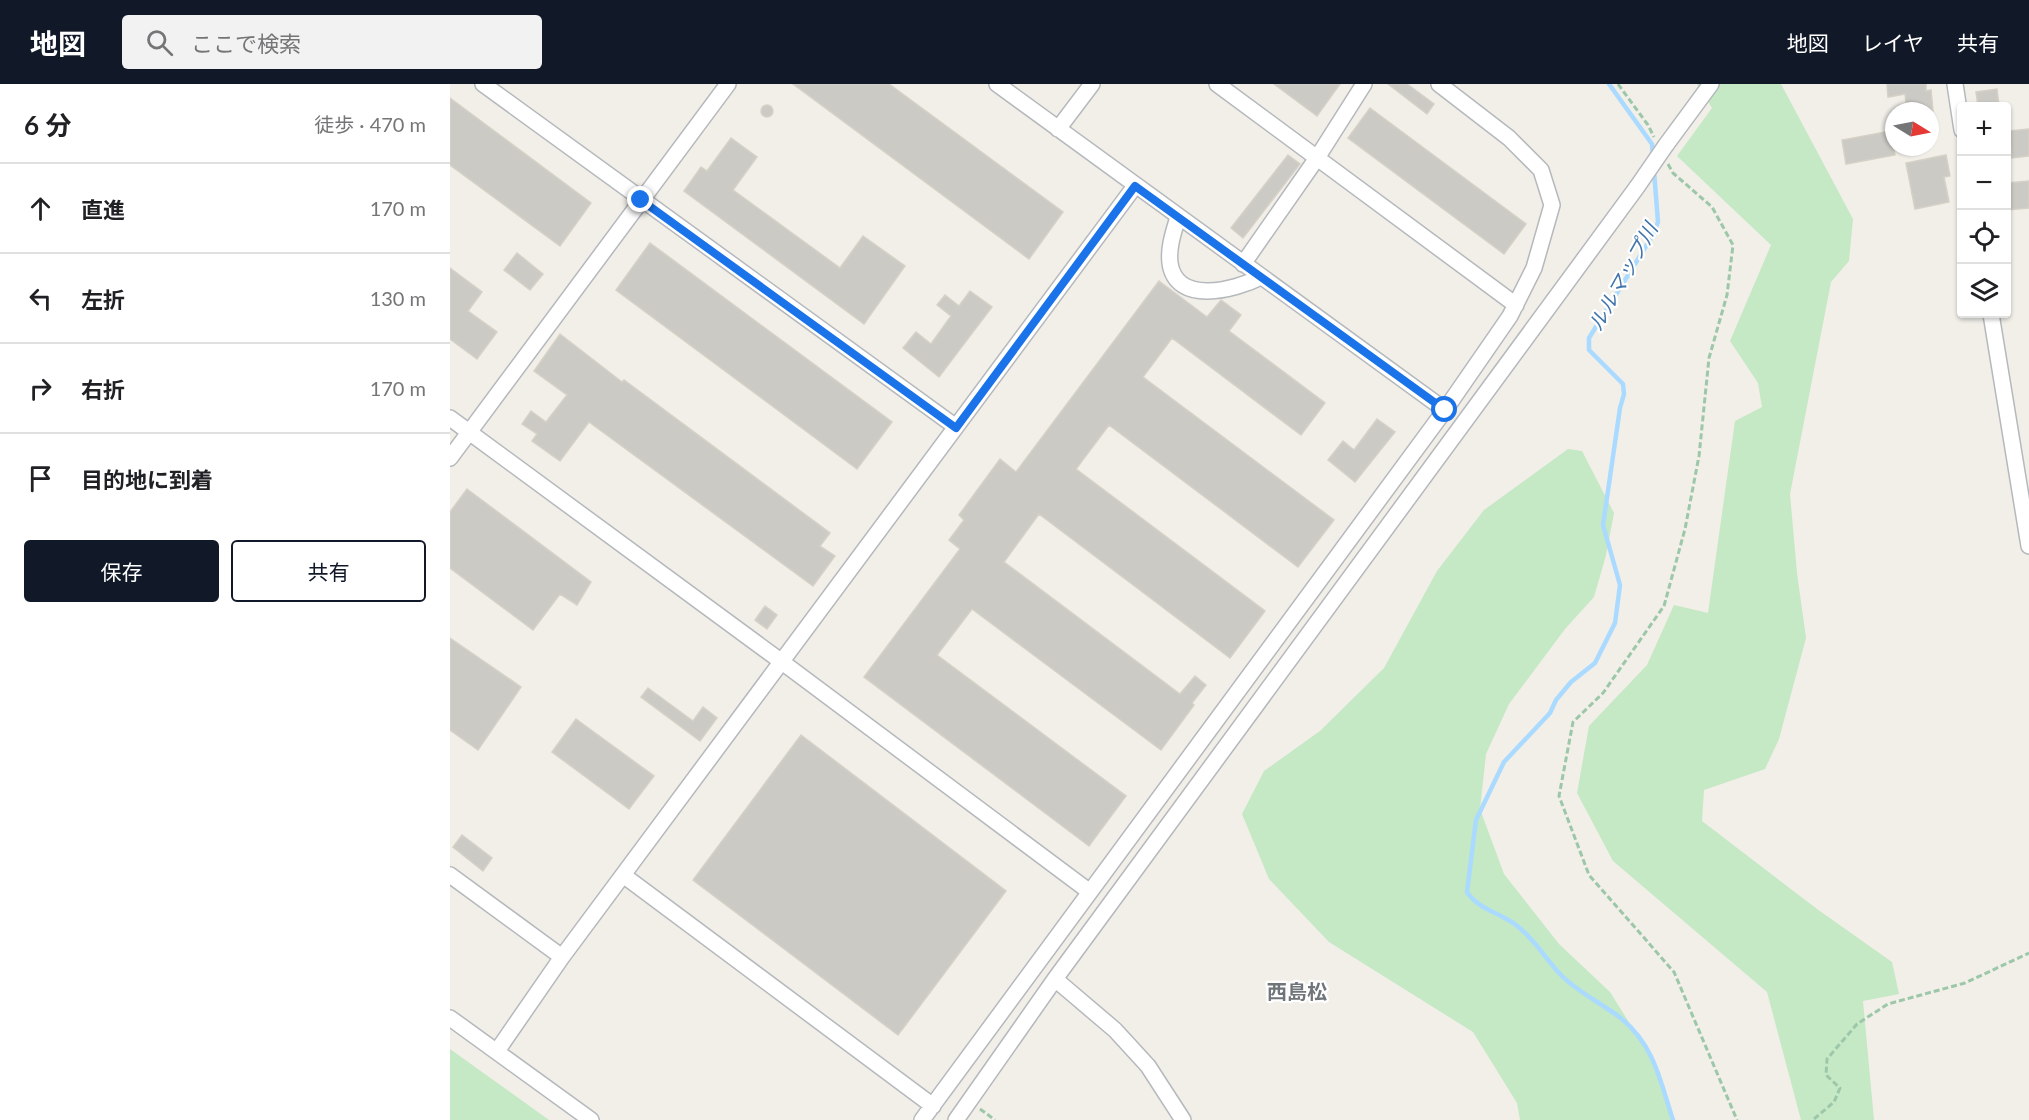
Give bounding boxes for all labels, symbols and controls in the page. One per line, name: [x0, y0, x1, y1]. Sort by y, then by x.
search box: [122, 15, 542, 69]
text: 地図: [30, 26, 86, 60]
icon: search: [143, 26, 176, 59]
text: ここで検索: [191, 30, 301, 57]
text: 地図: [1787, 30, 1829, 55]
text: レイヤ: [1862, 30, 1924, 55]
text: 共有: [1957, 30, 1999, 55]
north arrow: [1885, 102, 1939, 156]
map controls: [1957, 102, 2011, 318]
button: +: [1957, 102, 2011, 156]
text: 6 分: [24, 109, 71, 141]
text: 徒歩 · 470 m: [314, 112, 426, 136]
button: −: [1957, 156, 2011, 210]
route end: [627, 186, 653, 212]
icon: ahead: [24, 192, 57, 225]
text: 直進: [81, 196, 125, 223]
text: 170 m: [370, 196, 426, 220]
button: locate: [1957, 210, 2011, 264]
water label: ルルマップ川: [1583, 216, 1663, 335]
button: layers: [1957, 264, 2011, 318]
icon: left: [24, 282, 57, 315]
text: 左折: [81, 286, 125, 313]
text: 130 m: [370, 286, 426, 310]
icon: right: [24, 372, 57, 405]
text: 右折: [81, 376, 125, 403]
text: 170 m: [370, 376, 426, 400]
route start: [1431, 396, 1457, 422]
icon: arrive: [24, 462, 57, 495]
text: 目的地に到着: [81, 466, 213, 493]
button: 保存: [24, 540, 219, 602]
button: 共有: [231, 540, 426, 602]
district label: 西島松: [1267, 979, 1327, 1003]

